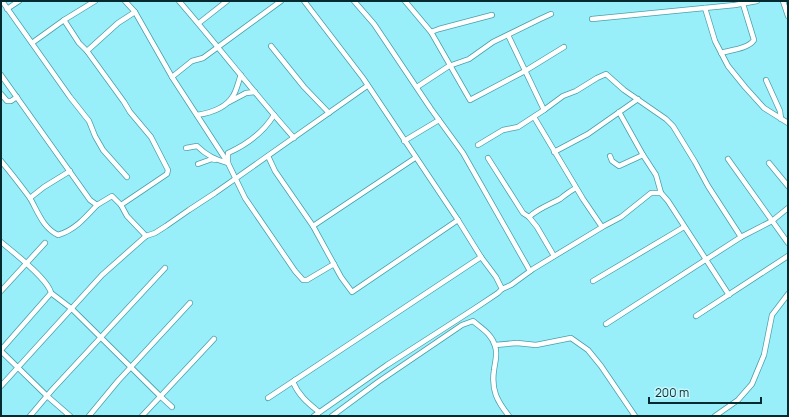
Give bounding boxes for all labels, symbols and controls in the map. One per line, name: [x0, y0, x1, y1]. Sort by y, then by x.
scale bar: [649, 379, 761, 405]
text: 200 m: [655, 384, 689, 401]

